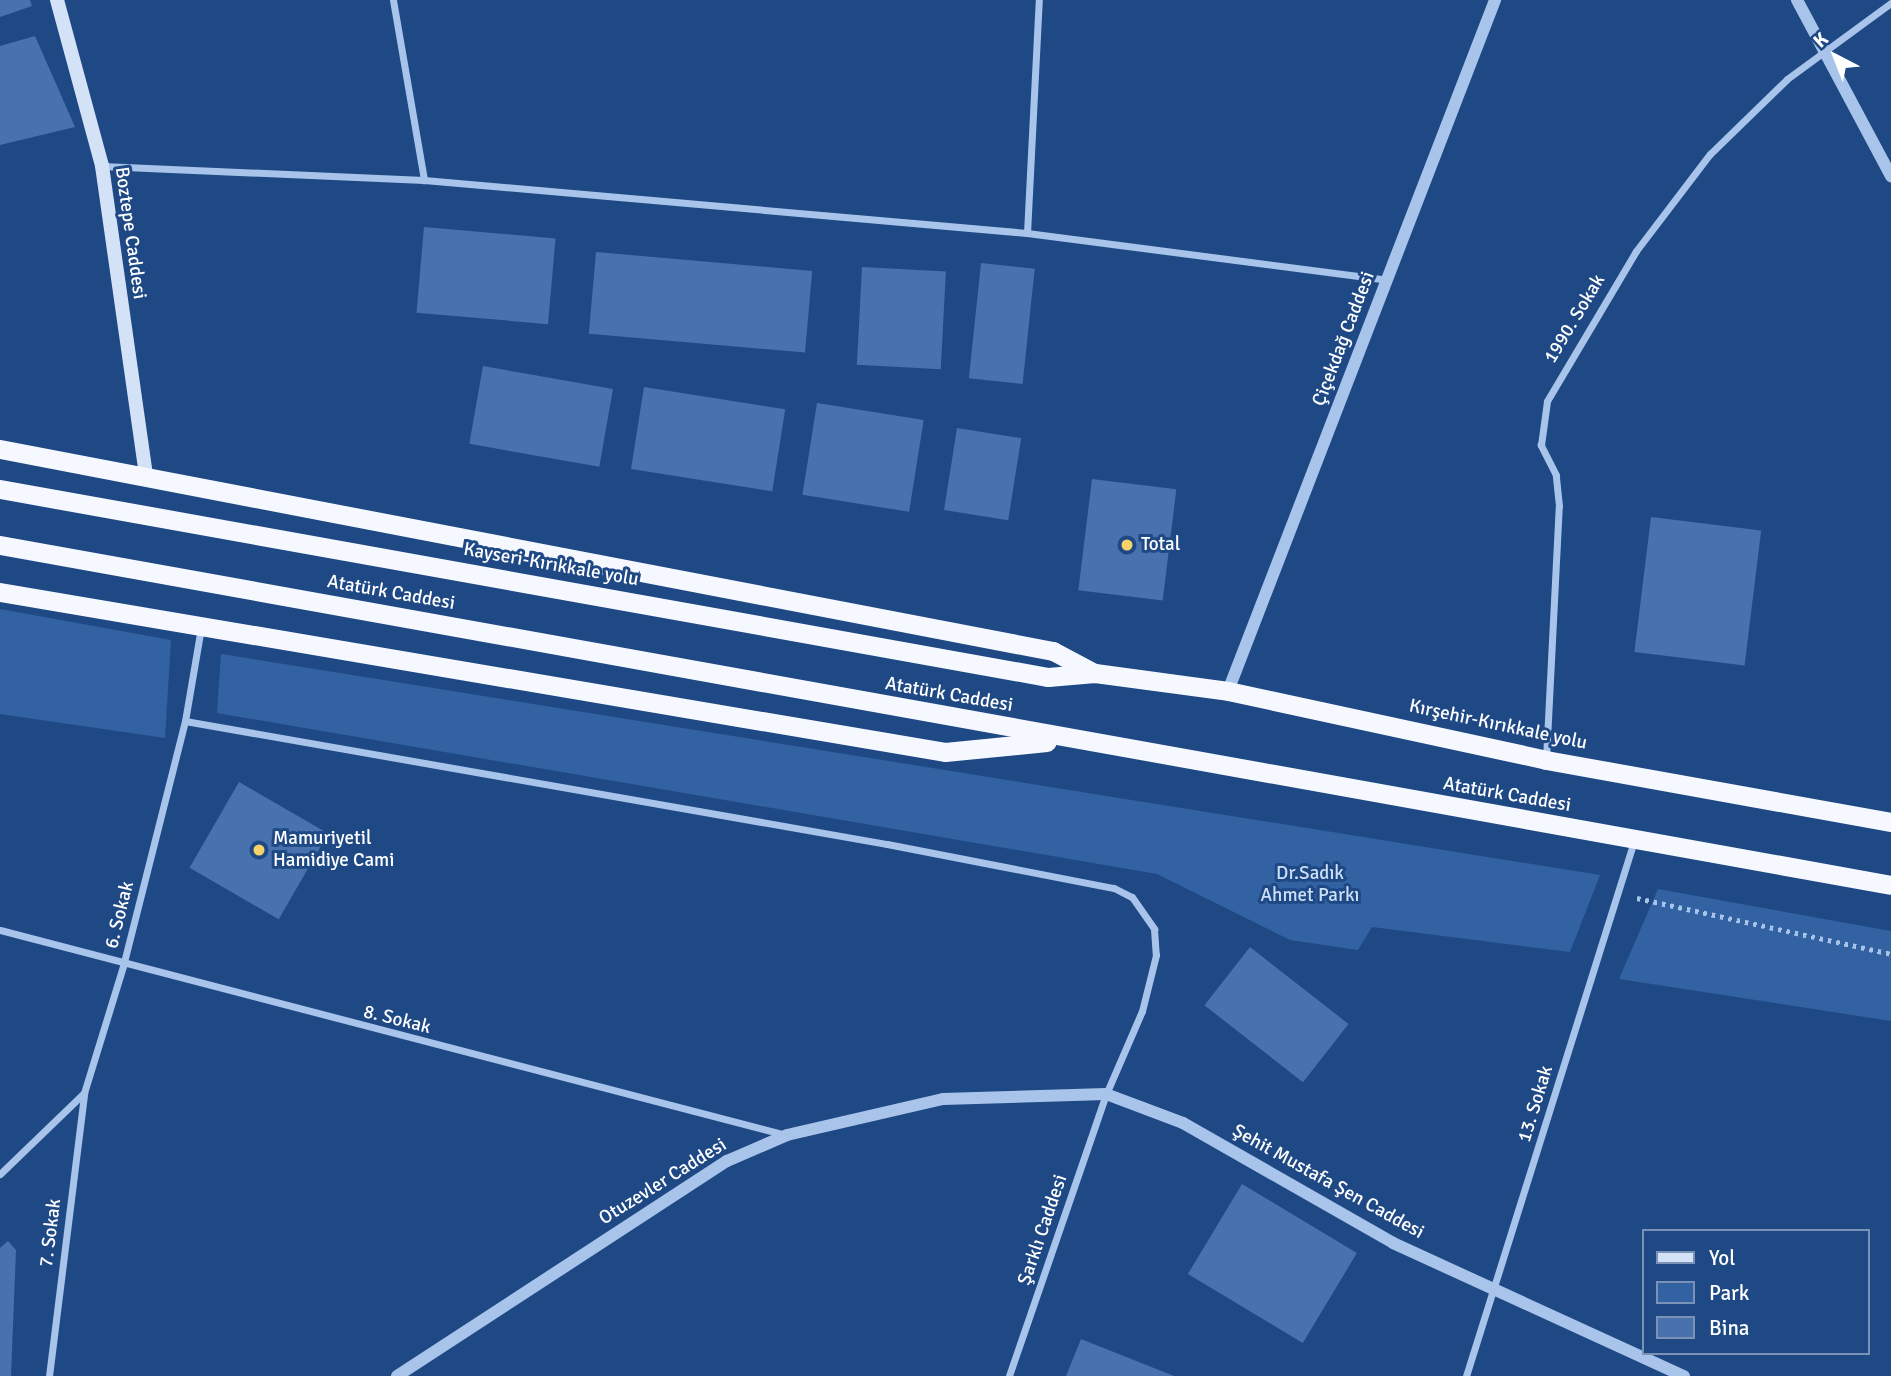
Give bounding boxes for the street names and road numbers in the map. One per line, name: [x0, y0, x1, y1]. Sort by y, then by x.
street label: Boztepe Caddesi: [109, 165, 151, 301]
street label: Çiçekdağ Caddesi: [1308, 269, 1380, 409]
street label: 1990. Sokak: [1540, 271, 1610, 367]
street label: Kayseri-Kırıkkale yolu: [462, 538, 640, 592]
street label: Atatürk Caddesi: [325, 571, 457, 615]
street label: Atatürk Caddesi: [883, 673, 1015, 717]
street label: Kırşehir-Kırıkkale yolu: [1407, 695, 1589, 755]
street label: Atatürk Caddesi: [1441, 773, 1573, 817]
street label: 6. Sokak: [101, 879, 139, 951]
street label: 8. Sokak: [361, 1001, 433, 1039]
street label: 13. Sokak: [1514, 1063, 1558, 1145]
street label: Şehit Mustafa Şen Caddesi: [1228, 1120, 1428, 1244]
street label: Otuzevler Caddesi: [595, 1134, 731, 1230]
street label: Şarklı Caddesi: [1013, 1172, 1073, 1288]
street label: 7. Sokak: [36, 1198, 66, 1268]

